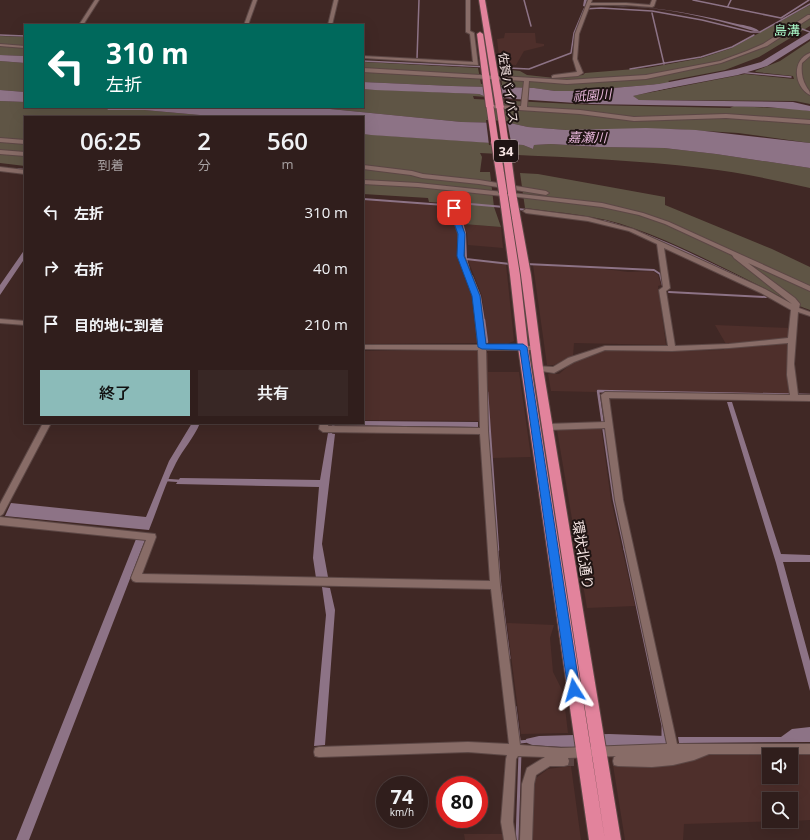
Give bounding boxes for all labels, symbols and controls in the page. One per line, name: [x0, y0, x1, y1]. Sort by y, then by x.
district label: 島溝: [774, 21, 800, 39]
text: 310 m: [106, 34, 189, 72]
icon: left: [40, 40, 92, 92]
street label: 佐賀バイパス: [494, 51, 523, 125]
text: 左折: [106, 72, 142, 96]
water label: 祇園川: [572, 85, 614, 105]
text: 06:25: [80, 124, 141, 157]
text: 2: [197, 124, 211, 157]
text: 560: [267, 124, 308, 157]
water label: 嘉瀬川: [567, 128, 609, 146]
road number: 34: [494, 140, 518, 162]
text: m: [281, 155, 294, 173]
text: 到着: [98, 156, 124, 174]
text: 分: [198, 156, 211, 174]
pin: [437, 191, 471, 225]
icon: arrive: [443, 197, 465, 219]
icon: left: [40, 201, 62, 223]
text: 310 m: [304, 202, 348, 222]
text: 左折: [74, 203, 104, 223]
icon: right: [40, 257, 62, 279]
text: 40 m: [313, 258, 348, 278]
text: 右折: [74, 259, 104, 279]
icon: arrive: [40, 313, 62, 335]
text: 210 m: [304, 314, 348, 334]
text: 目的地に到着: [74, 315, 164, 335]
button: 終了: [40, 370, 190, 416]
button: 共有: [198, 370, 348, 416]
street label: 環状北通り: [569, 519, 598, 591]
position arrow: [553, 669, 595, 711]
map controls: [762, 748, 798, 828]
button: sound: [762, 748, 798, 784]
speed limit sign: 80: [436, 776, 488, 828]
text: 74: [391, 783, 413, 810]
button: search: [762, 792, 798, 828]
text: km/h: [390, 805, 414, 819]

